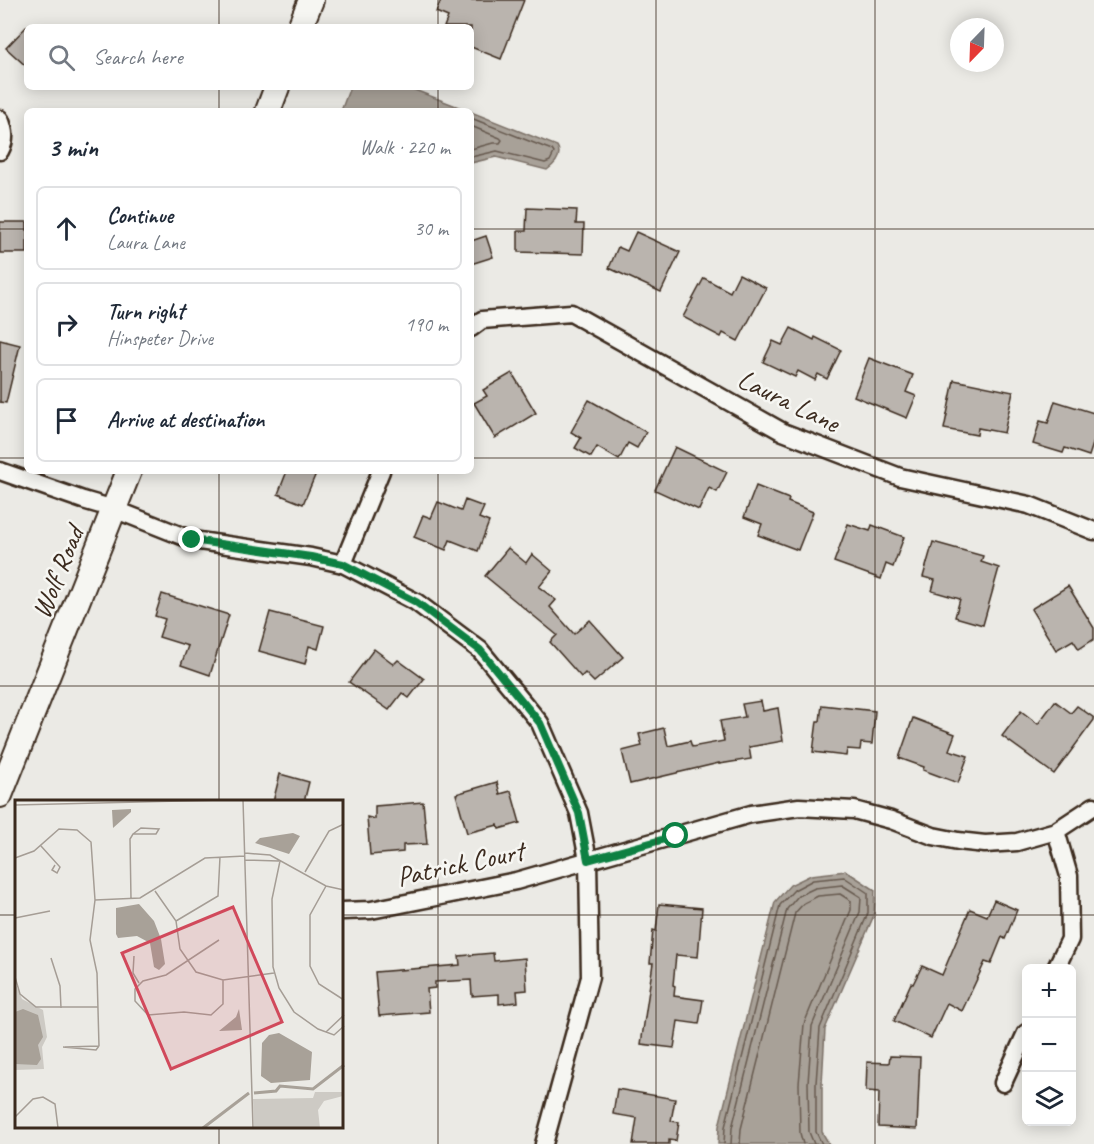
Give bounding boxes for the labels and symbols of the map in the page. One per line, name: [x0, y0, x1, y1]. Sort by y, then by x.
north arrow: [950, 18, 1004, 72]
street label: Laura Lane: [732, 361, 847, 441]
street label: Wolf Road: [23, 517, 93, 623]
route end: [178, 526, 204, 552]
inset map: [15, 800, 344, 1129]
route start: [662, 822, 688, 848]
street label: Patrick Court: [393, 832, 530, 894]

